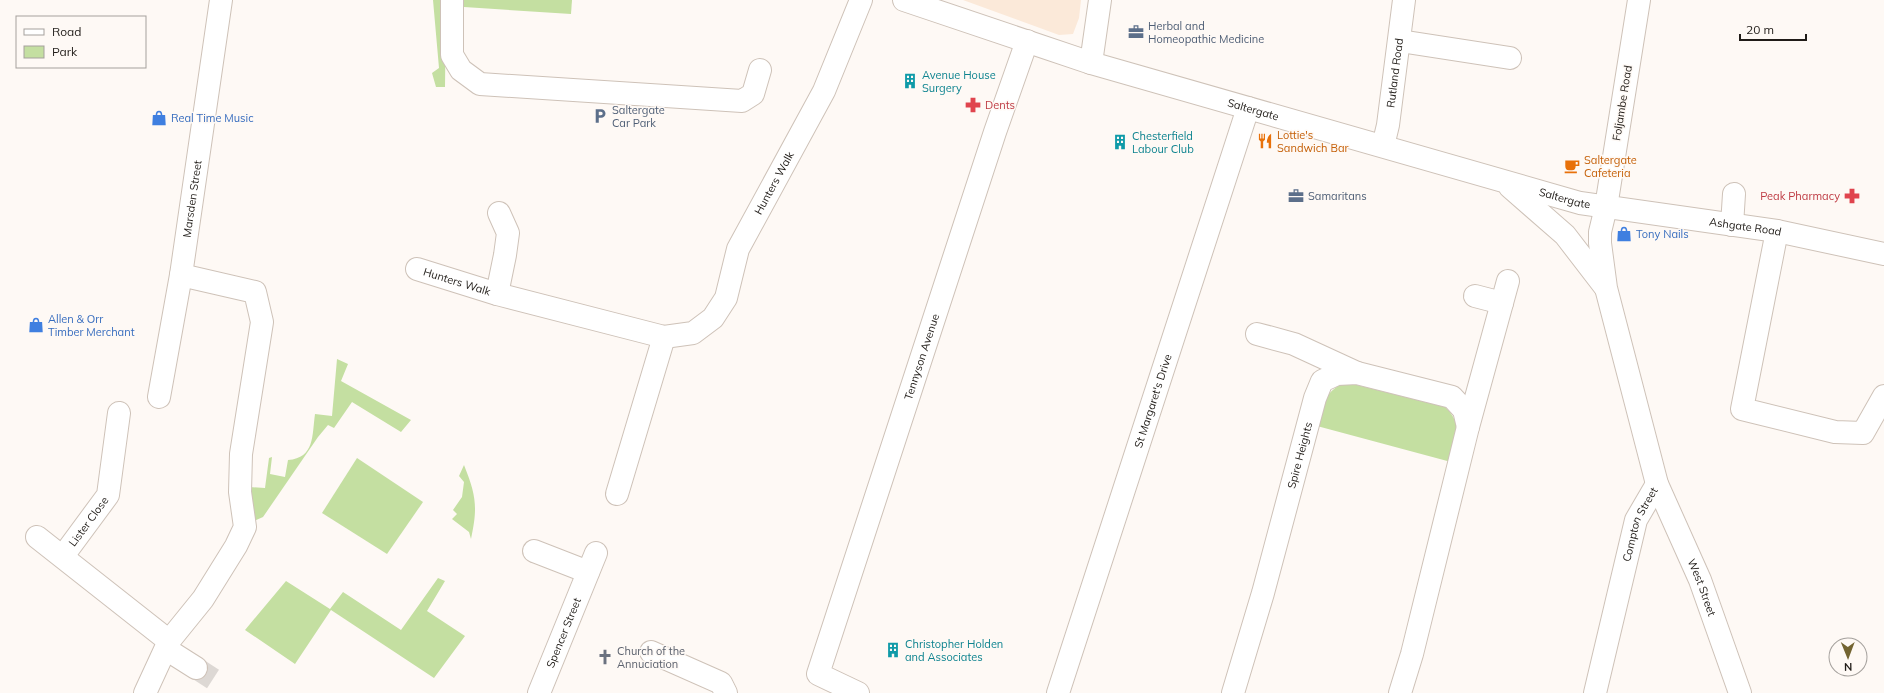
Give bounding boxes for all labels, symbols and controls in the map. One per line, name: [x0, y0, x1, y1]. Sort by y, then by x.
legend: [16, 16, 146, 68]
scale bar: [1740, 16, 1806, 42]
place label: Herbal and Homeopathic Medicine: [1148, 19, 1264, 46]
text: 20 m: [1746, 22, 1774, 37]
office icon: Herbal and Homeopathic Medicine: [1127, 23, 1145, 41]
text: Road: [52, 24, 81, 39]
street label: Rutland Road: [1383, 37, 1406, 109]
text: Park: [52, 44, 78, 59]
street label: Foljambe Road: [1609, 64, 1635, 142]
place label: Avenue House Surgery: [922, 68, 996, 95]
building icon: Avenue House Surgery: [901, 72, 919, 90]
street label: Saltergate: [1226, 95, 1281, 123]
pharmacy icon: Dents: [964, 96, 982, 114]
place label: Dents: [985, 98, 1015, 112]
place label: Saltergate Car Park: [612, 103, 665, 130]
parking icon: Saltergate Car Park: [591, 107, 609, 125]
shop icon: Real Time Music: [150, 109, 168, 127]
place label: Real Time Music: [171, 111, 254, 125]
place label: Lottie's Sandwich Bar: [1277, 128, 1349, 155]
place label: Chesterfield Labour Club: [1132, 129, 1194, 156]
restaurant icon: Lottie's Sandwich Bar: [1256, 132, 1274, 150]
building icon: Chesterfield Labour Club: [1111, 133, 1129, 151]
street label: Hunters Walk: [751, 149, 797, 217]
place label: Saltergate Cafeteria: [1584, 153, 1637, 180]
cafe icon: Saltergate Cafeteria: [1563, 157, 1581, 175]
street label: Marsden Street: [180, 159, 205, 238]
street label: Saltergate: [1537, 185, 1591, 211]
office icon: Samaritans: [1287, 187, 1305, 205]
pharmacy icon: Peak Pharmacy: [1843, 187, 1861, 205]
place label: Samaritans: [1308, 189, 1367, 203]
place label: Peak Pharmacy: [1760, 189, 1840, 203]
street label: Ashgate Road: [1708, 214, 1783, 239]
shop icon: Tony Nails: [1615, 225, 1633, 243]
place label: Tony Nails: [1636, 227, 1689, 241]
street label: Hunters Walk: [422, 264, 493, 299]
place label: Allen & Orr Timber Merchant: [48, 312, 135, 339]
street label: Tennyson Avenue: [901, 312, 942, 402]
shop icon: Allen & Orr Timber Merchant: [27, 316, 45, 334]
street label: St Margaret's Drive: [1131, 352, 1175, 450]
street label: Spire Heights: [1284, 420, 1315, 490]
street label: Compton Street: [1619, 484, 1661, 563]
street label: Lister Close: [66, 494, 112, 549]
street label: West Street: [1684, 557, 1719, 618]
street label: Spencer Street: [543, 595, 584, 670]
place label: Christopher Holden and Associates: [905, 637, 1003, 664]
north arrow: [1828, 637, 1868, 677]
building icon: Christopher Holden and Associates: [884, 641, 902, 659]
place label: Church of the Annuciation: [617, 644, 685, 671]
church icon: Church of the Annuciation: [596, 648, 614, 666]
text: N: [1844, 660, 1852, 674]

